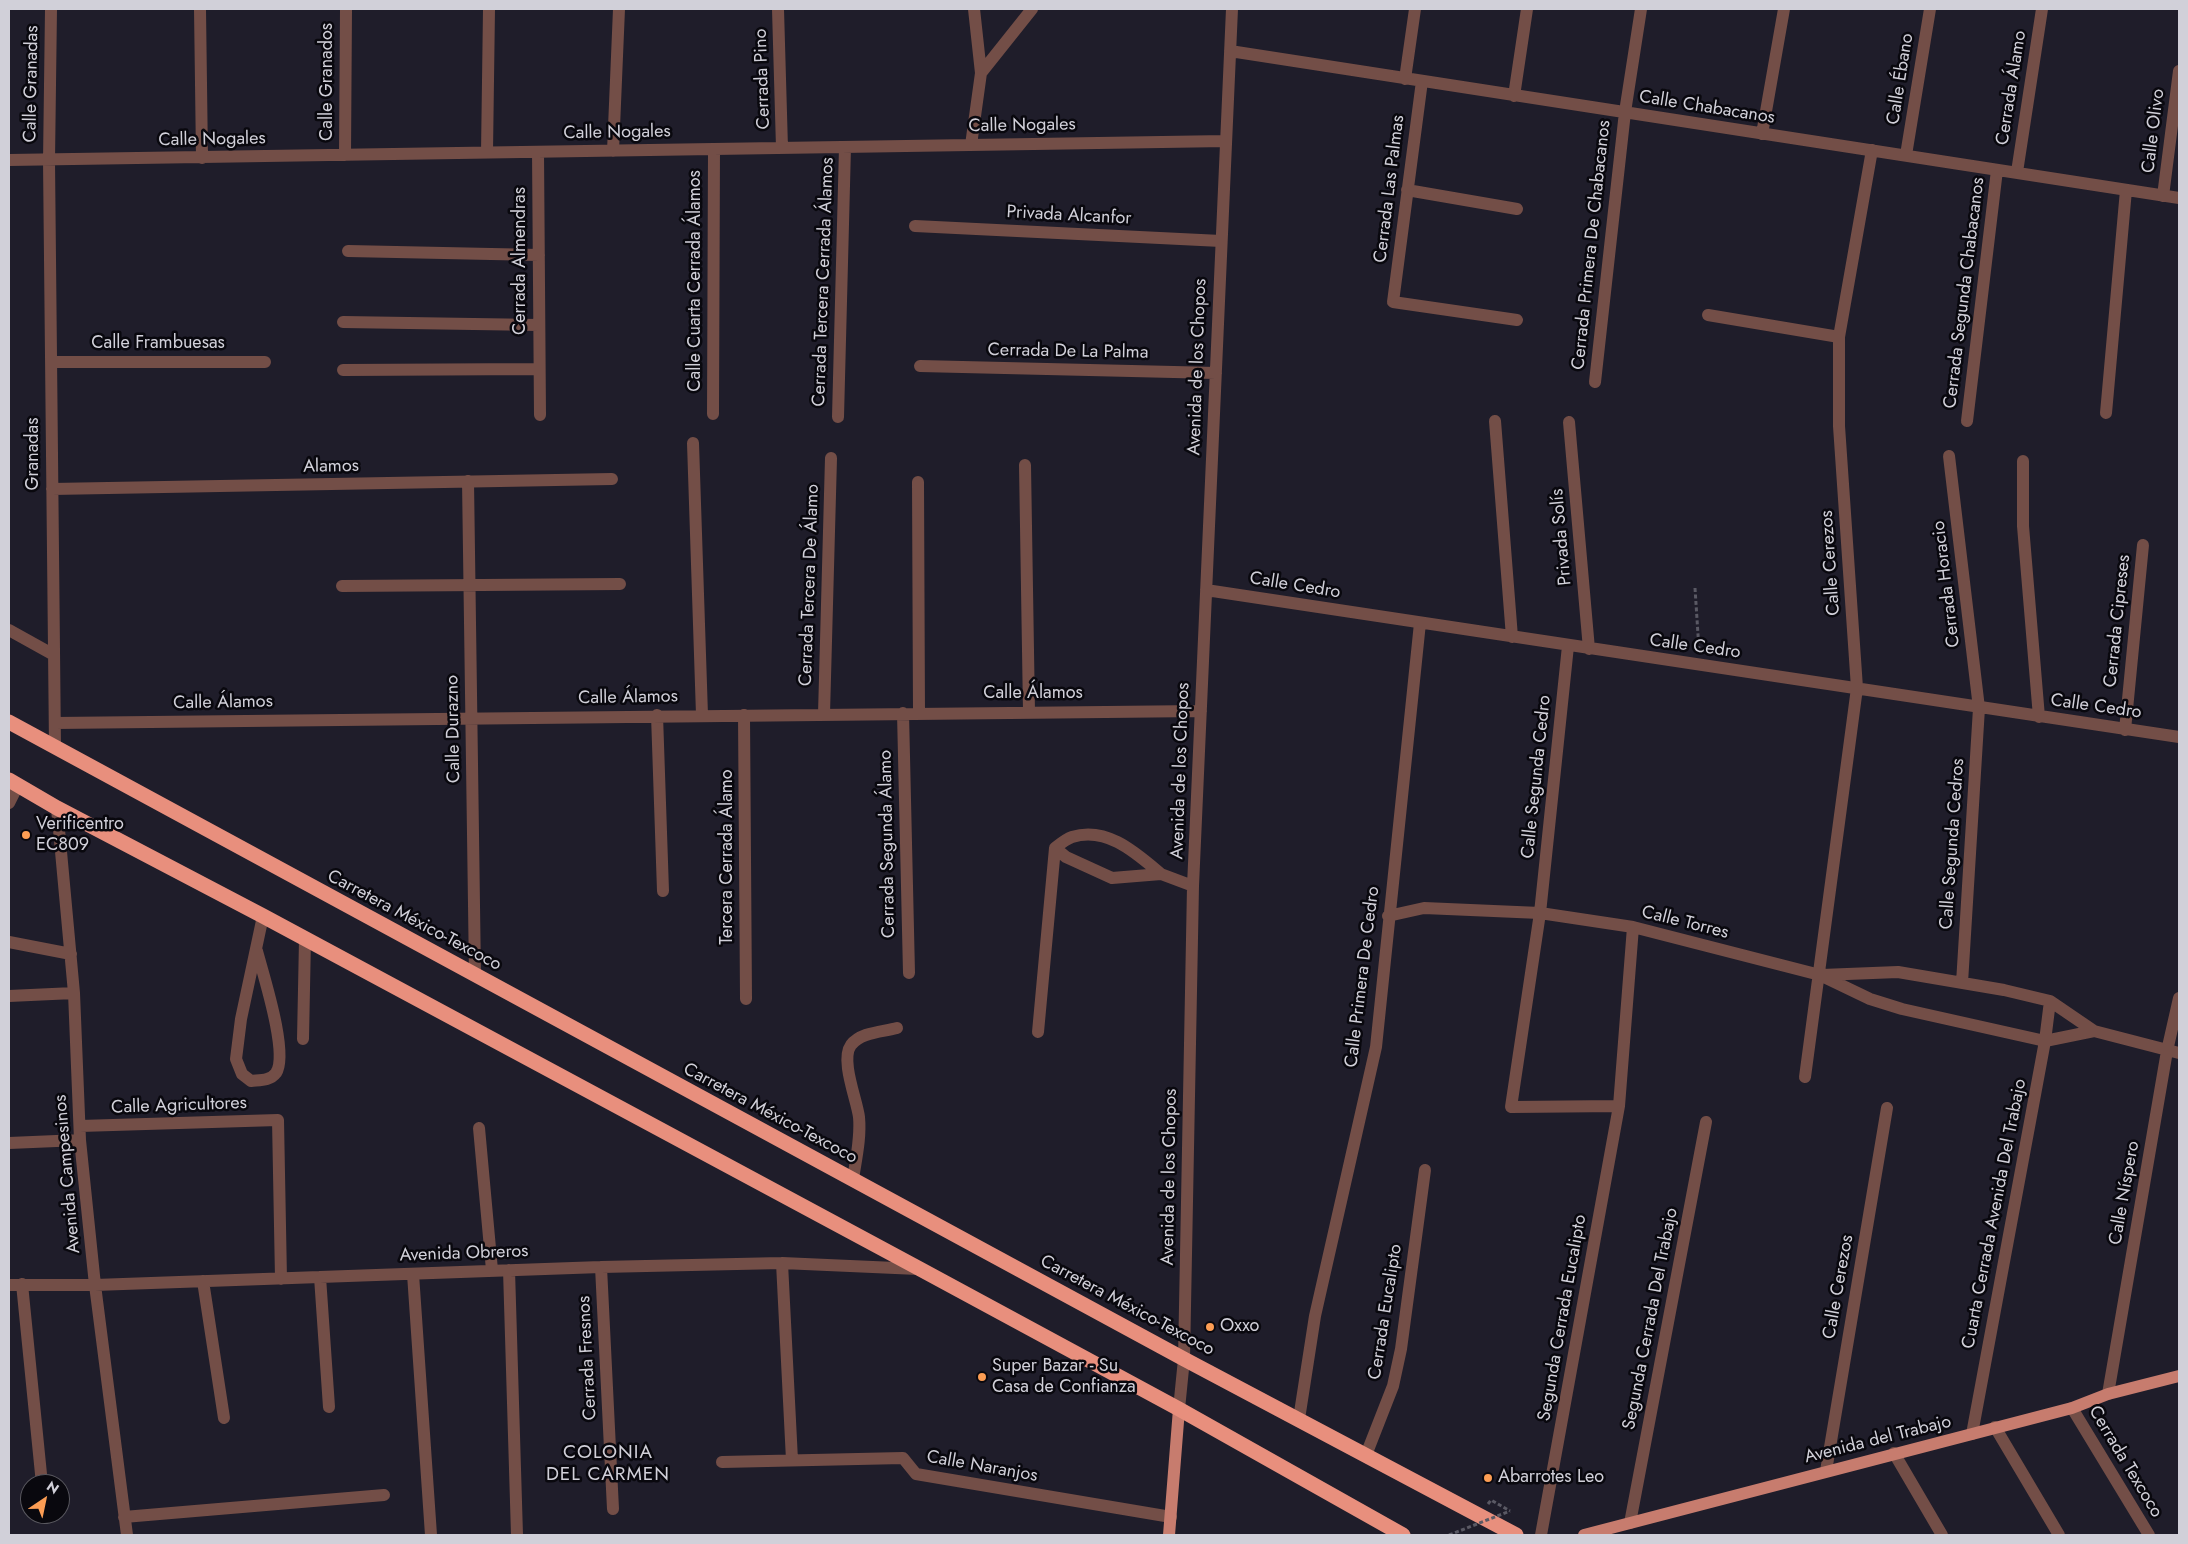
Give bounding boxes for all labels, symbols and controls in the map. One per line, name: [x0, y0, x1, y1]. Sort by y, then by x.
street label: Calle Granados: [317, 23, 339, 141]
street label: Calle Granadas: [20, 25, 44, 143]
street label: Cerrada Pino: [750, 28, 776, 130]
street label: Cerrada Álamo: [1992, 29, 2032, 147]
street label: Calle Ébano: [1883, 32, 1919, 126]
street label: Calle Chabacanos: [1638, 87, 1776, 129]
street label: Calle Olivo: [2138, 88, 2170, 174]
street label: Calle Nogales: [968, 114, 1076, 138]
street label: Cerrada Las Palmas: [1370, 114, 1410, 264]
street label: Cerrada Primera De Chabacanos: [1568, 119, 1616, 371]
street label: Calle Nogales: [563, 121, 671, 145]
street label: Calle Nogales: [158, 128, 266, 152]
street label: Cerrada Tercera Cerrada Álamos: [809, 157, 839, 407]
street label: Calle Cuarta Cerrada Álamos: [685, 170, 707, 392]
street label: Cerrada Segunda Chabacanos: [1940, 176, 1990, 410]
street label: Cerrada Almendras: [510, 187, 532, 335]
street label: Privada Alcanfor: [1006, 202, 1132, 230]
street label: Avenida de los Chopos: [1184, 278, 1212, 456]
street label: Calle Frambuesas: [91, 333, 225, 355]
street label: Cerrada De La Palma: [987, 340, 1149, 364]
street label: Granadas: [23, 417, 45, 491]
street label: Alamos: [303, 456, 359, 478]
street label: Cerrada Tercera De Álamo: [796, 484, 824, 686]
street label: Privada Solís: [1547, 488, 1577, 586]
street label: Calle Cerezos: [1817, 510, 1845, 616]
street label: Cerrada Horacio: [1929, 519, 1965, 649]
street label: Cerrada Cipreses: [2100, 554, 2136, 688]
street label: Calle Cedro: [1248, 568, 1342, 604]
street label: Calle Cedro: [1648, 630, 1742, 664]
street label: Calle Durazno: [442, 675, 466, 783]
street label: Avenida de los Chopos: [1167, 682, 1195, 860]
street label: Calle Álamos: [983, 683, 1083, 705]
street label: Calle Álamos: [578, 686, 678, 710]
street label: Calle Cedro: [2049, 690, 2143, 724]
street label: Calle Álamos: [173, 691, 273, 715]
street label: Calle Segunda Cedro: [1518, 694, 1556, 860]
street label: Cerrada Segunda Álamo: [876, 750, 900, 938]
street label: Calle Segunda Cedros: [1936, 758, 1970, 930]
street label: Tercera Cerrada Álamo: [717, 769, 739, 945]
place label: Verificentro EC809: [36, 814, 124, 856]
marker: Verificentro EC809: [20, 829, 32, 841]
street label: Carretera México-Texcoco: [323, 866, 505, 976]
street label: Calle Primera De Cedro: [1341, 885, 1385, 1069]
street label: Calle Torres: [1639, 902, 1731, 944]
street label: Carretera México-Texcoco: [679, 1059, 861, 1169]
street label: Cuarta Cerrada Avenida Del Trabajo: [1958, 1077, 2032, 1351]
street label: Avenida de los Chopos: [1158, 1088, 1182, 1266]
street label: Calle Agricultores: [111, 1093, 247, 1119]
street label: Avenida Campesinos: [50, 1094, 86, 1254]
street label: Calle Níspero: [2105, 1139, 2145, 1247]
street label: Segunda Cerrada Del Trabajo: [1619, 1206, 1683, 1432]
street label: Segunda Cerrada Eucalipto: [1534, 1213, 1592, 1423]
street label: Calle Cerezos: [1819, 1233, 1859, 1341]
street label: Avenida Obreros: [399, 1241, 529, 1267]
street label: Cerrada Eucalipto: [1365, 1243, 1407, 1381]
street label: Carretera México-Texcoco: [1036, 1251, 1218, 1361]
street label: Cerrada Fresnos: [574, 1295, 602, 1421]
place label: Oxxo: [1220, 1316, 1259, 1338]
marker: Oxxo: [1204, 1321, 1216, 1333]
place label: Super Bazar - Su Casa de Confianza: [992, 1356, 1136, 1398]
marker: Super Bazar - Su Casa de Confianza: [976, 1371, 988, 1383]
street label: Cerrada Texcoco: [2083, 1402, 2167, 1522]
street label: Avenida del Trabajo: [1802, 1411, 1954, 1469]
district label: COLONIA DEL CARMEN: [545, 1442, 671, 1486]
street label: Calle Naranjos: [925, 1447, 1039, 1487]
place label: Abarrotes Leo: [1498, 1467, 1604, 1489]
marker: Abarrotes Leo: [1482, 1472, 1494, 1484]
north arrow: [20, 1474, 70, 1524]
text: N: [43, 1476, 63, 1499]

